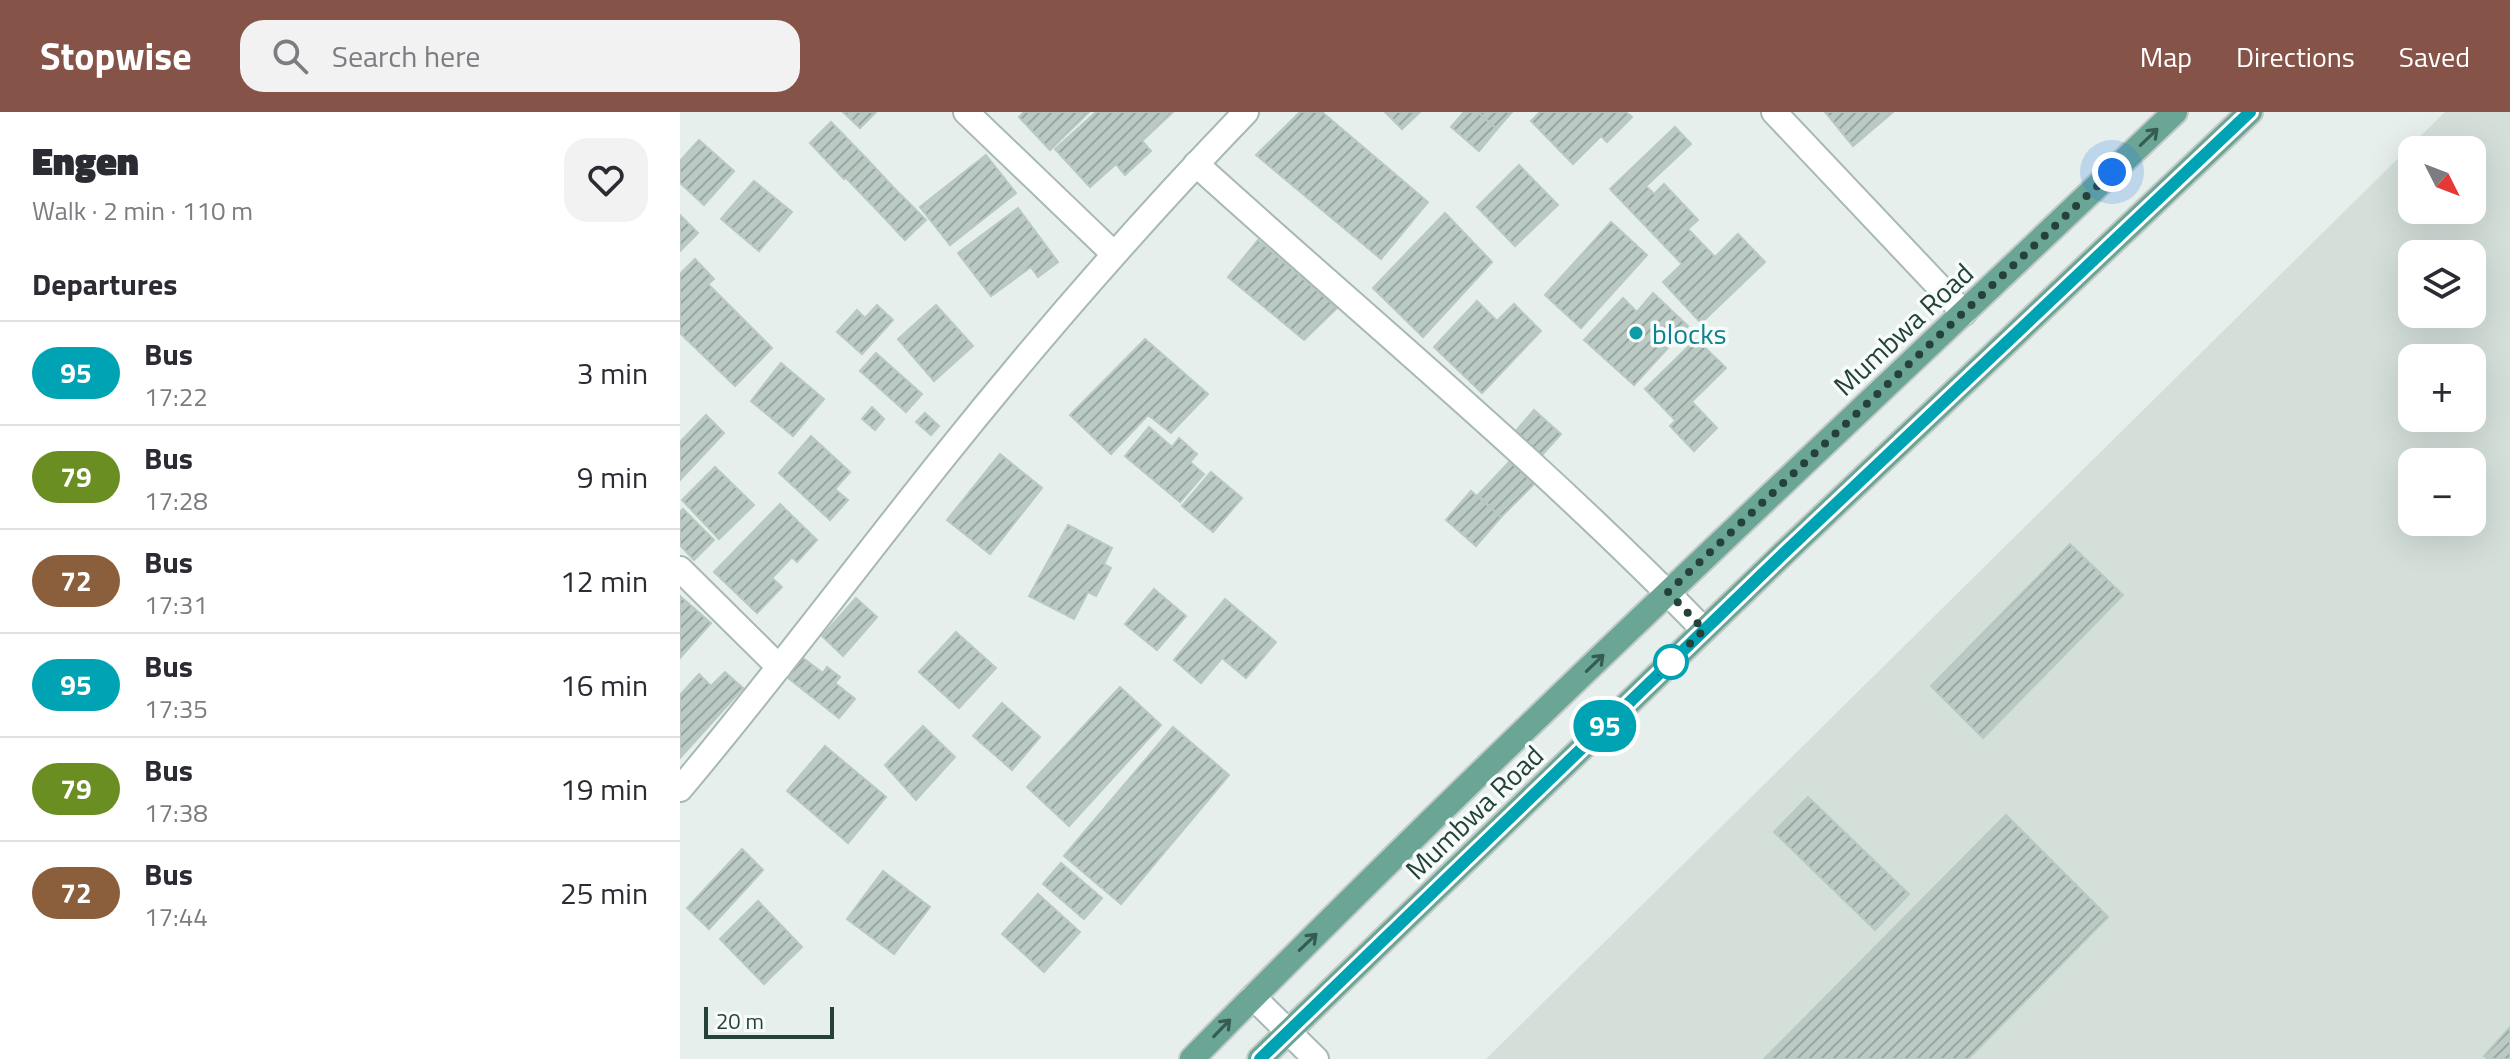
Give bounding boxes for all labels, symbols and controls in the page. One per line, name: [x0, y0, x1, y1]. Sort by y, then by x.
search box: [240, 20, 800, 92]
text: Stopwise: [40, 27, 192, 85]
text: Search here: [332, 33, 480, 79]
icon: search: [268, 34, 312, 78]
text: Map: [2140, 35, 2192, 78]
text: Directions: [2236, 35, 2355, 78]
text: Saved: [2399, 35, 2470, 78]
one-way arrow: [2139, 128, 2159, 147]
text: Engen: [32, 132, 139, 190]
north arrow: [2398, 136, 2486, 224]
map controls: [2398, 136, 2486, 536]
button: heart: [564, 138, 648, 222]
your location: [2092, 152, 2132, 192]
text: Walk · 2 min · 110 m: [32, 191, 253, 230]
button: layers: [2398, 240, 2486, 328]
street label: Mumbwa Road: [1823, 252, 1983, 406]
text: Departures: [32, 261, 177, 307]
place label: blocks: [1652, 312, 1727, 355]
marker: blocks: [1627, 324, 1645, 342]
text: Bus: [144, 331, 193, 377]
button: +: [2398, 344, 2486, 432]
text: 3 min: [577, 350, 648, 396]
text: 95: [60, 351, 92, 394]
text: 17:22: [144, 377, 208, 416]
text: Bus: [144, 435, 193, 481]
button: −: [2398, 448, 2486, 536]
text: 9 min: [577, 454, 648, 500]
text: 79: [60, 455, 92, 498]
text: 17:28: [144, 481, 208, 520]
text: Bus: [144, 539, 193, 585]
text: 12 min: [560, 558, 648, 604]
text: 72: [60, 559, 92, 602]
text: 17:31: [144, 585, 208, 624]
text: Bus: [144, 643, 193, 689]
unlabelled marker: [1654, 645, 1688, 679]
one-way arrow: [1584, 654, 1604, 673]
text: 16 min: [560, 662, 648, 708]
text: 95: [60, 663, 92, 706]
text: 17:35: [144, 689, 208, 728]
line badge: 95: [1569, 700, 1641, 752]
text: 95: [1589, 704, 1621, 747]
street label: Mumbwa Road: [1395, 735, 1553, 889]
text: Bus: [144, 747, 193, 793]
text: 19 min: [560, 766, 648, 812]
text: 79: [60, 767, 92, 810]
text: 17:38: [144, 793, 208, 832]
text: Bus: [144, 851, 193, 897]
text: 25 min: [560, 870, 648, 916]
text: 72: [60, 871, 92, 914]
text: 17:44: [144, 897, 208, 936]
one-way arrow: [1298, 933, 1318, 952]
scale bar: [704, 1003, 834, 1039]
text: 20 m: [716, 1004, 764, 1038]
one-way arrow: [1212, 1019, 1231, 1038]

